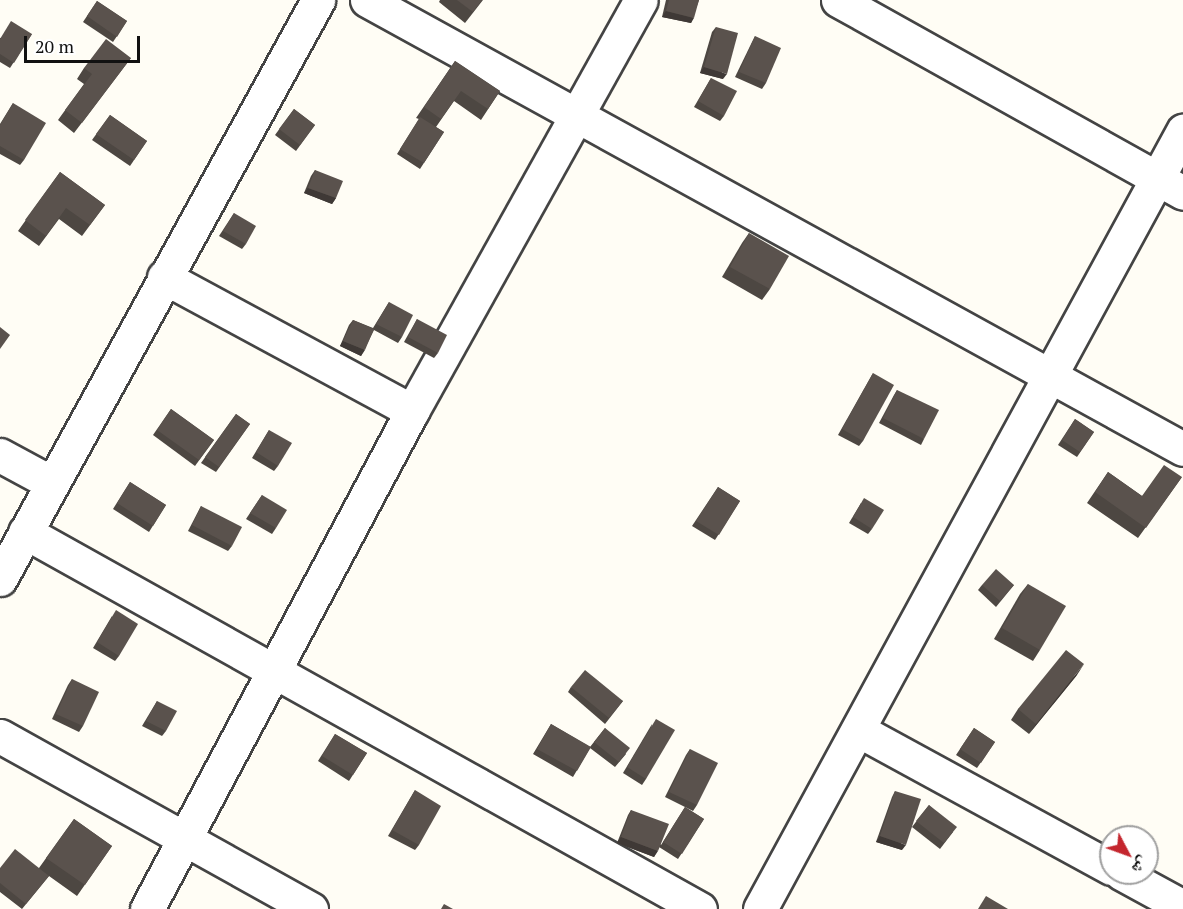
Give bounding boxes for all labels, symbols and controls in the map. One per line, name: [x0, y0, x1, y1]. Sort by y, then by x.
scale bar: [27, 24, 142, 62]
text: 20 m: [35, 34, 74, 58]
north arrow: [1099, 825, 1159, 885]
text: ش: [1127, 852, 1155, 879]

